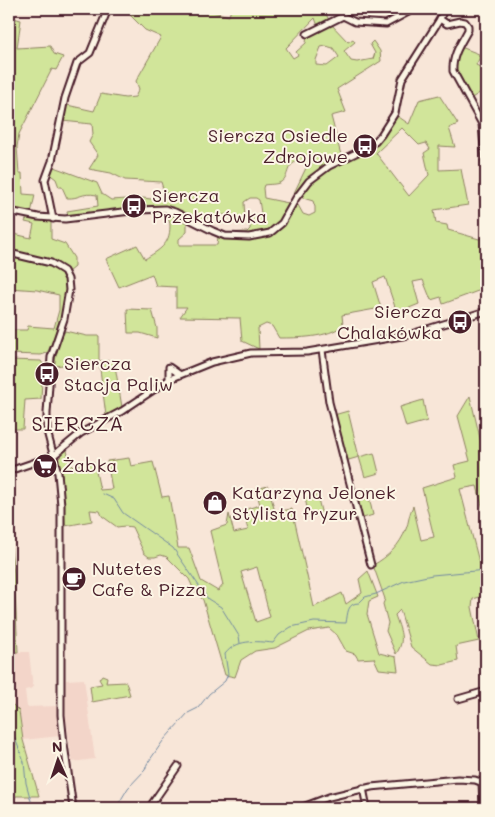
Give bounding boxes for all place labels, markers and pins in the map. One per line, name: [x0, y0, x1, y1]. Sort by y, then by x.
place label: Siercza Osiedle Zdrojowe: [208, 123, 348, 168]
bus stop icon: Siercza Osiedle Zdrojowe: [352, 133, 378, 159]
place label: Siercza Przekatówka: [152, 183, 267, 228]
bus stop icon: Siercza Przekatówka: [121, 193, 147, 219]
place label: Siercza Chalakówka: [337, 299, 442, 344]
bus stop icon: Siercza Chalakówka: [447, 309, 473, 335]
place label: Siercza Stacja Paliw: [64, 351, 173, 396]
bus stop icon: Siercza Stacja Paliw: [34, 361, 60, 387]
supermarket icon: Żabka: [32, 453, 58, 479]
place label: Żabka: [62, 453, 118, 477]
place label: Katarzyna Jelonek Stylista fryzur: [232, 480, 396, 525]
shop icon: Katarzyna Jelonek Stylista fryzur: [202, 490, 228, 516]
place label: Nutetes Cafe & Pizza: [92, 556, 206, 601]
cafe icon: Nutetes Cafe & Pizza: [61, 566, 87, 592]

